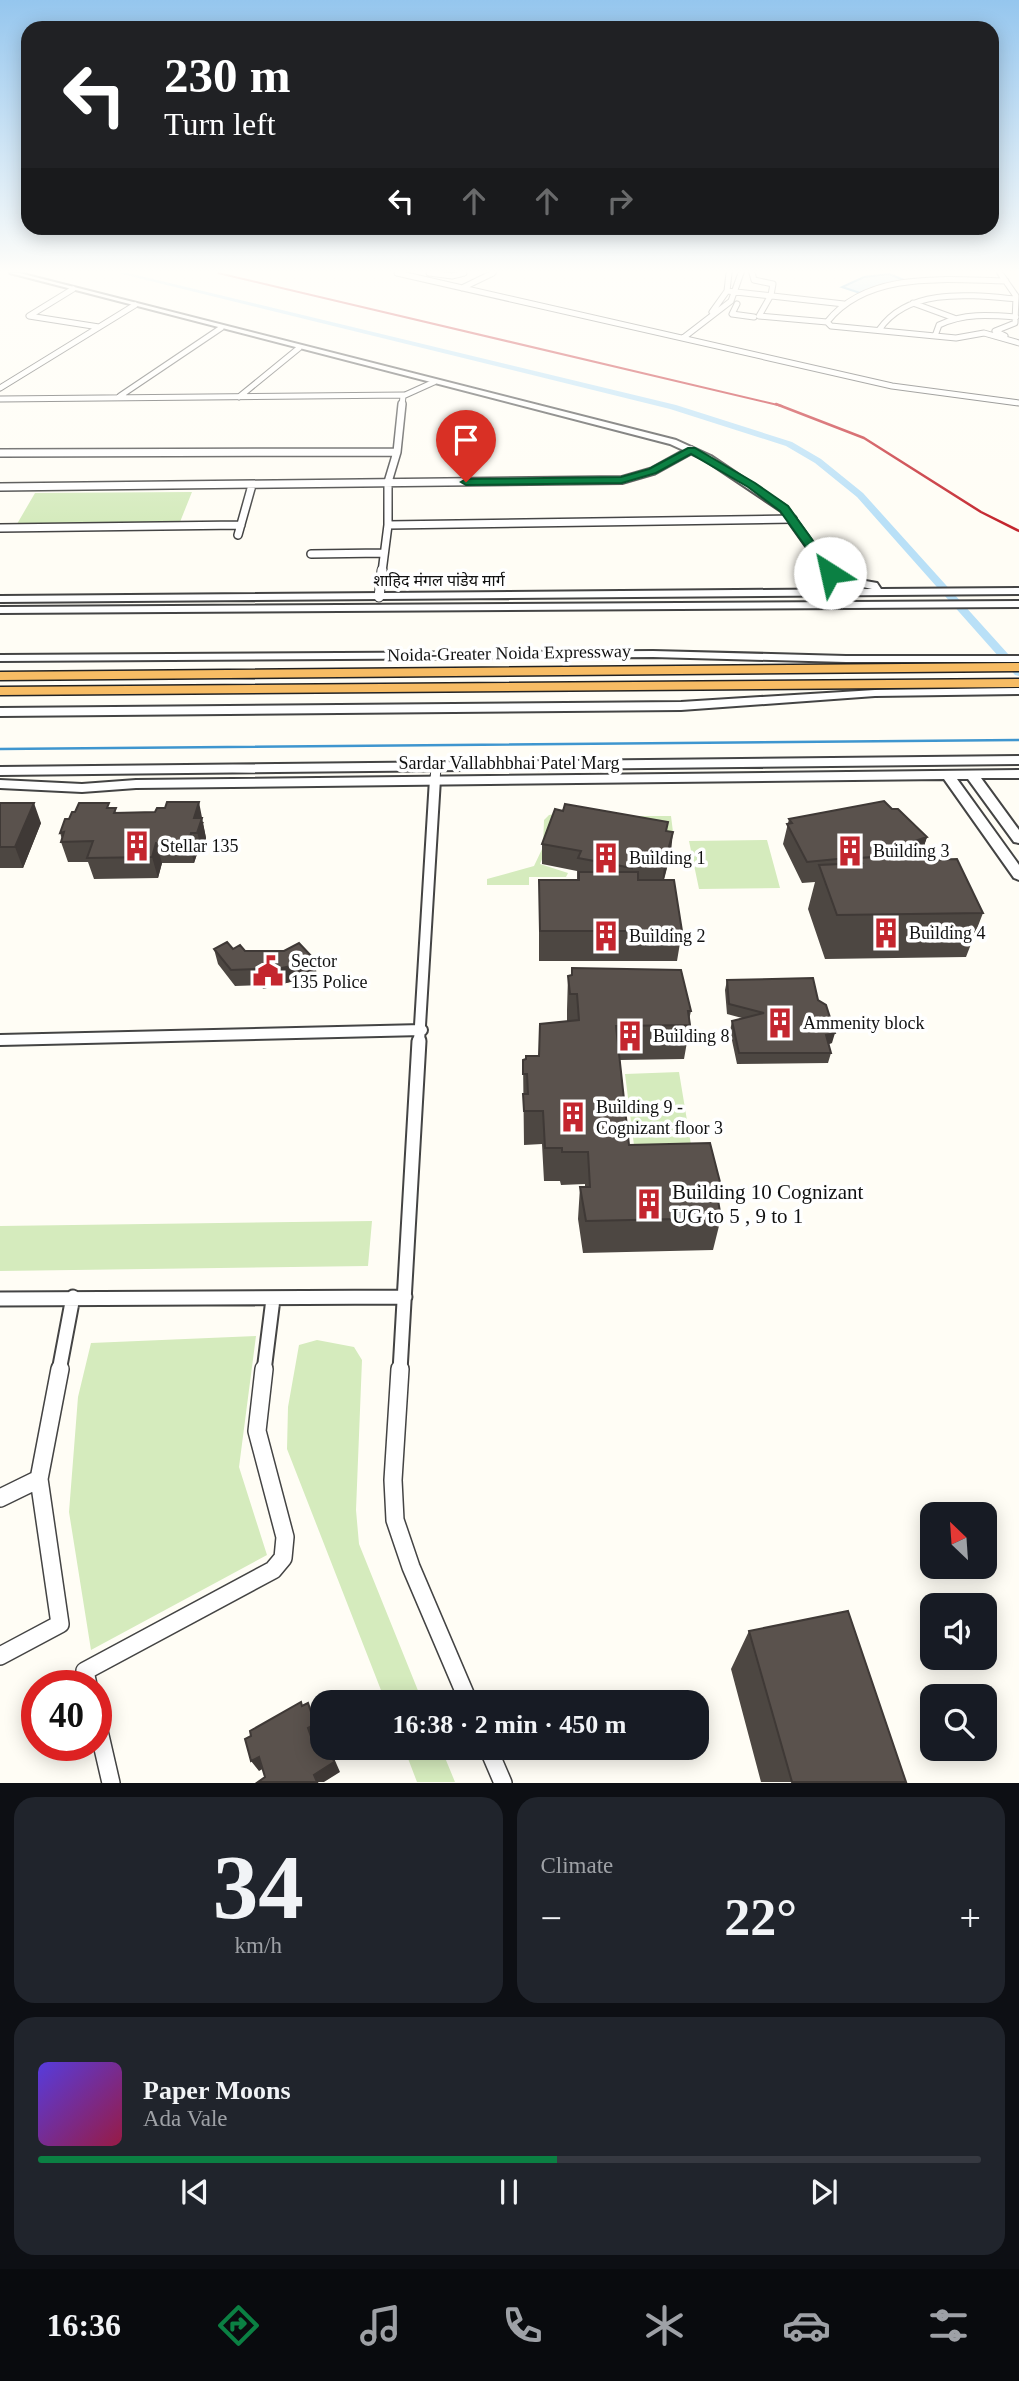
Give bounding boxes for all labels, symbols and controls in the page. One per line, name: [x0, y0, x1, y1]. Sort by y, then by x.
text: 230 m: [164, 48, 291, 103]
icon: left: [49, 49, 140, 140]
text: Turn left: [164, 106, 276, 142]
icon: left: [382, 182, 420, 220]
icon: ahead: [455, 182, 493, 220]
icon: ahead: [528, 182, 566, 220]
icon: right: [601, 182, 639, 220]
pin: [436, 410, 496, 482]
icon: arrive: [447, 421, 485, 459]
position arrow: [793, 536, 867, 610]
street label: शाहिद मंगल पांडेय मार्ग: [373, 571, 506, 589]
street label: Noida-Greater Noida Expressway: [387, 641, 631, 665]
street label: Sardar Vallabhbhai Patel Marg: [399, 753, 619, 773]
building icon: Stellar 135: [120, 829, 154, 863]
building icon: Building 3: [833, 834, 867, 868]
place label: Stellar 135: [160, 836, 239, 856]
building icon: Building 1: [589, 841, 623, 875]
place label: Building 3: [873, 841, 950, 861]
place label: Building 1: [629, 848, 706, 868]
building icon: Building 4: [869, 916, 903, 950]
building icon: Building 2: [589, 919, 623, 953]
place label: Building 4: [909, 923, 986, 943]
place label: Building 2: [629, 926, 706, 946]
place label: Sector 135 Police: [291, 951, 368, 992]
public building icon: Sector 135 Police: [251, 954, 285, 988]
building icon: Ammenity block: [763, 1006, 797, 1040]
place label: Ammenity block: [803, 1013, 924, 1033]
building icon: Building 8: [613, 1019, 647, 1053]
place label: Building 8: [653, 1026, 730, 1046]
place label: Building 9 - Cognizant floor 3: [596, 1097, 723, 1138]
building icon: Building 9 - Cognizant floor 3: [556, 1100, 590, 1134]
place label: Building 10 Cognizant UG to 5 , 9 to 1: [672, 1180, 863, 1228]
building icon: Building 10 Cognizant UG to 5 , 9 to 1: [632, 1187, 666, 1221]
north arrow: [920, 1502, 998, 1578]
map controls: [920, 1502, 997, 1761]
button: sound: [920, 1593, 997, 1670]
speed limit sign: 40: [21, 1670, 112, 1761]
button: search: [920, 1684, 997, 1761]
text: 16:38 · 2 min · 450 m: [393, 1710, 627, 1739]
text: 34: [213, 1837, 304, 1938]
text: Climate: [541, 1853, 613, 1878]
text: 22°: [724, 1889, 797, 1946]
text: −: [541, 1897, 562, 1939]
text: +: [960, 1897, 981, 1939]
text: km/h: [235, 1933, 282, 1958]
text: Paper Moons: [143, 2076, 291, 2105]
text: Ada Vale: [143, 2106, 228, 2131]
icon: previous: [176, 2173, 214, 2211]
icon: pause: [490, 2173, 528, 2211]
icon: next: [805, 2173, 843, 2211]
icon: directions: [214, 2301, 263, 2350]
icon: music: [356, 2301, 405, 2350]
icon: phone: [498, 2301, 547, 2350]
icon: climate: [640, 2301, 689, 2350]
icon: car: [782, 2301, 831, 2350]
icon: filters: [924, 2301, 973, 2350]
text: 16:36: [46, 2307, 121, 2343]

